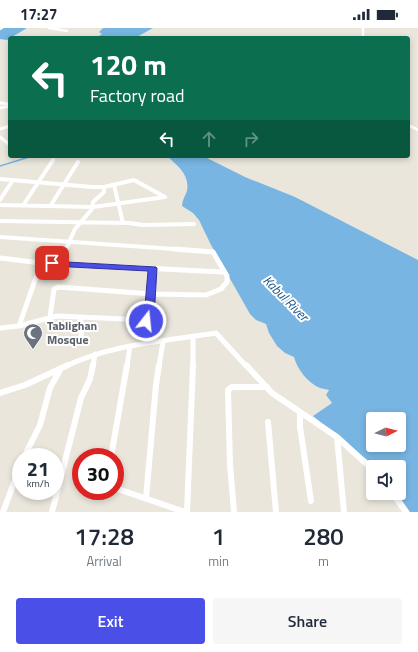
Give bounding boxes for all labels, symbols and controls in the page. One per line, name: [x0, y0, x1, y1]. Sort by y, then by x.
text: 17:27: [20, 3, 57, 26]
text: 120 m: [90, 43, 167, 86]
icon: left: [24, 52, 76, 104]
text: Factory road: [90, 82, 185, 109]
icon: left: [156, 128, 178, 150]
icon: ahead: [198, 128, 220, 150]
icon: right: [240, 128, 262, 150]
pin: [35, 246, 69, 280]
icon: arrive: [41, 252, 63, 274]
water label: Kabul River: [259, 271, 315, 327]
position arrow: [125, 300, 167, 342]
place label: Tablighan Mosque: [47, 316, 97, 349]
mosque icon: Tablighan Mosque: [22, 322, 44, 350]
north arrow: [366, 412, 406, 452]
map controls: [366, 412, 406, 500]
speed limit sign: 30: [72, 448, 124, 500]
text: 21: [27, 453, 49, 484]
button: sound: [366, 460, 406, 500]
text: km/h: [27, 476, 49, 491]
text: 17:28: [74, 518, 134, 554]
text: 1: [212, 518, 225, 554]
text: 280: [303, 518, 344, 554]
text: Arrival: [86, 551, 122, 571]
text: min: [208, 551, 229, 571]
text: m: [318, 551, 329, 571]
button: Exit: [16, 598, 205, 644]
button: Share: [213, 598, 402, 644]

